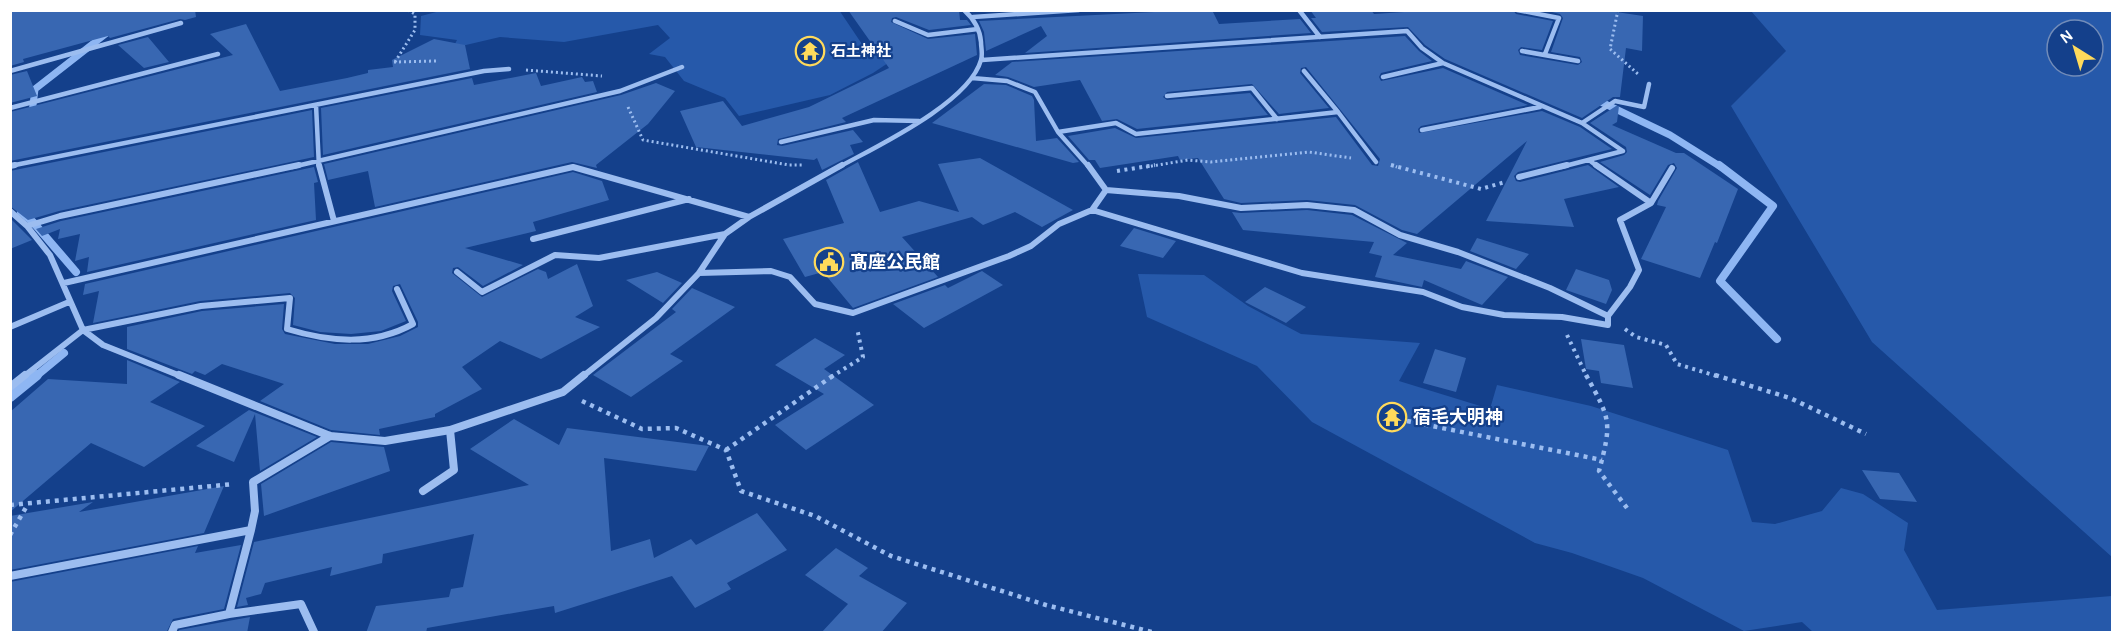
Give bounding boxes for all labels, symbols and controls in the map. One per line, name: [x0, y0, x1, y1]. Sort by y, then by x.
north arrow: [2045, 18, 2105, 78]
text: N: [2056, 25, 2077, 47]
temple icon: 石土神社: [794, 35, 826, 67]
place label: 石土神社: [831, 42, 891, 60]
public building icon: 髙座公民館: [813, 246, 845, 278]
place label: 髙座公民館: [850, 251, 940, 273]
temple icon: 宿毛大明神: [1376, 401, 1408, 433]
place label: 宿毛大明神: [1413, 406, 1503, 428]

